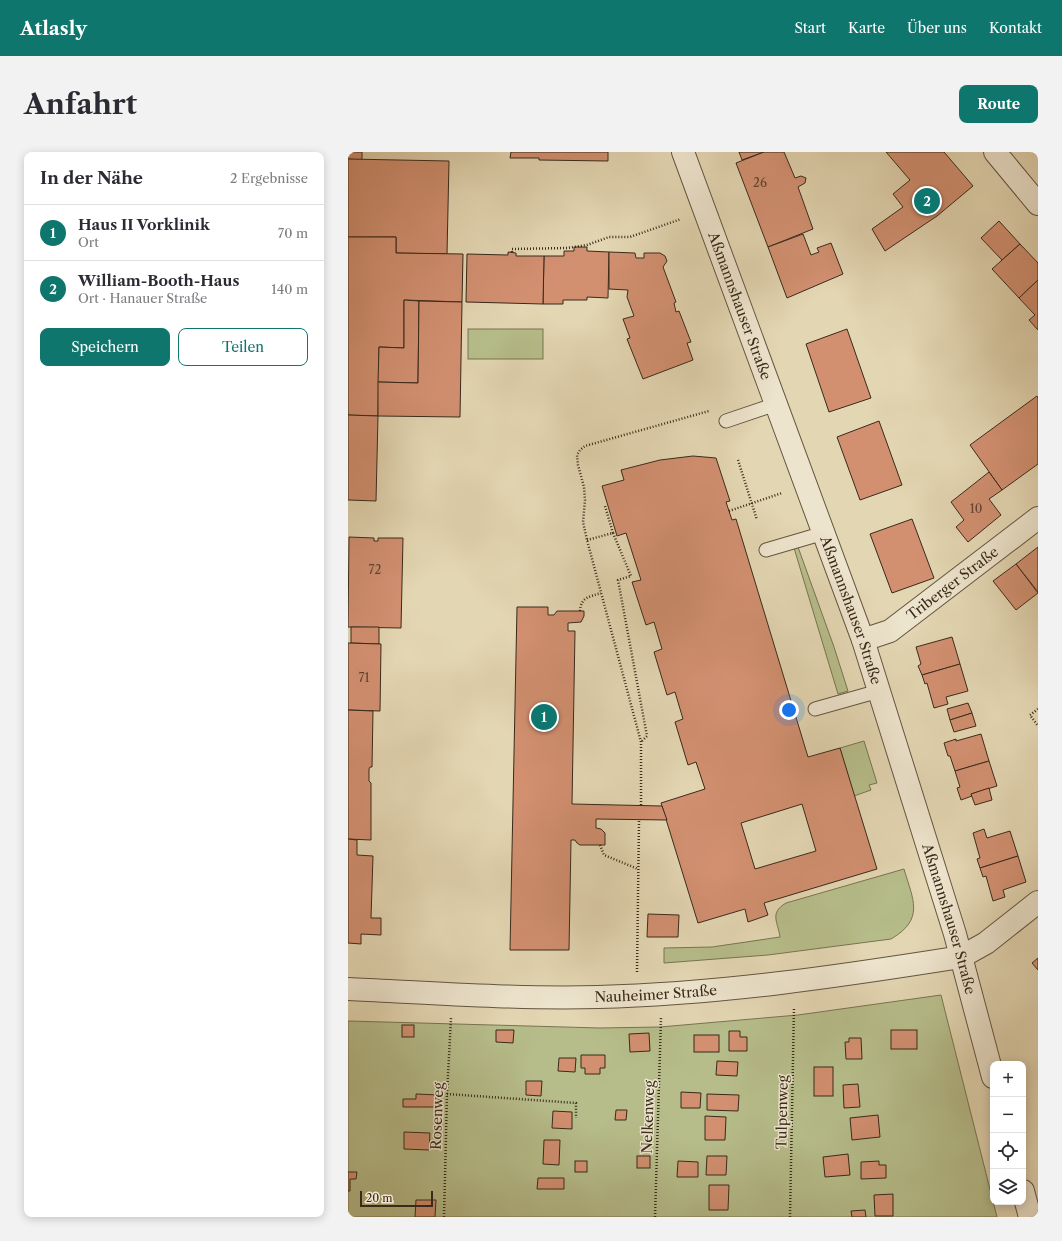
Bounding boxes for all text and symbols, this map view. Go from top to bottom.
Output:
text: Atlasly [20,17,87,40]
text: Start [794,19,826,37]
text: Karte [848,19,885,37]
text: Über uns [907,19,967,37]
text: Kontakt [989,19,1042,37]
button: Route [959,85,1038,123]
text: Anfahrt [24,87,137,121]
text: In der Nähe [40,168,143,188]
text: 2 Ergebnisse [230,170,308,186]
house number: 26 [753,175,767,190]
pin: 2 [914,186,940,216]
text: Haus II Vorklinik [78,215,210,234]
text: 1 [50,225,56,241]
text: 70 m [278,225,308,241]
street label: Aßmannshauser Straße [704,228,775,383]
text: Ort [78,234,99,250]
text: William-Booth-Haus [78,271,239,290]
text: 2 [49,281,57,297]
text: 140 m [271,281,308,297]
text: Ort · Hanauer Straße [78,290,207,306]
button: Speichern [40,328,170,366]
button: Teilen [178,328,308,366]
house number: 10 [970,501,982,516]
street label: Aßmannshauser Straße [816,532,885,687]
street label: Triberger Straße [903,543,1002,624]
house number: 72 [369,562,382,577]
house number: 71 [359,670,369,685]
your location [779,700,799,720]
pin: 1 [531,702,557,732]
street label: Aßmannshauser Straße [918,840,980,996]
street label: Nauheimer Straße [594,981,718,1006]
map controls [990,1061,1026,1205]
button: + [990,1061,1026,1097]
street label: Tulpenweg [772,1074,792,1149]
street label: Nelkenweg [638,1079,658,1154]
street label: Rosenweg [427,1081,447,1150]
button: − [990,1097,1026,1133]
button: locate [990,1133,1026,1169]
button: layers [990,1169,1026,1205]
scale bar [360,1189,433,1208]
text: 20 m [366,1191,392,1205]

